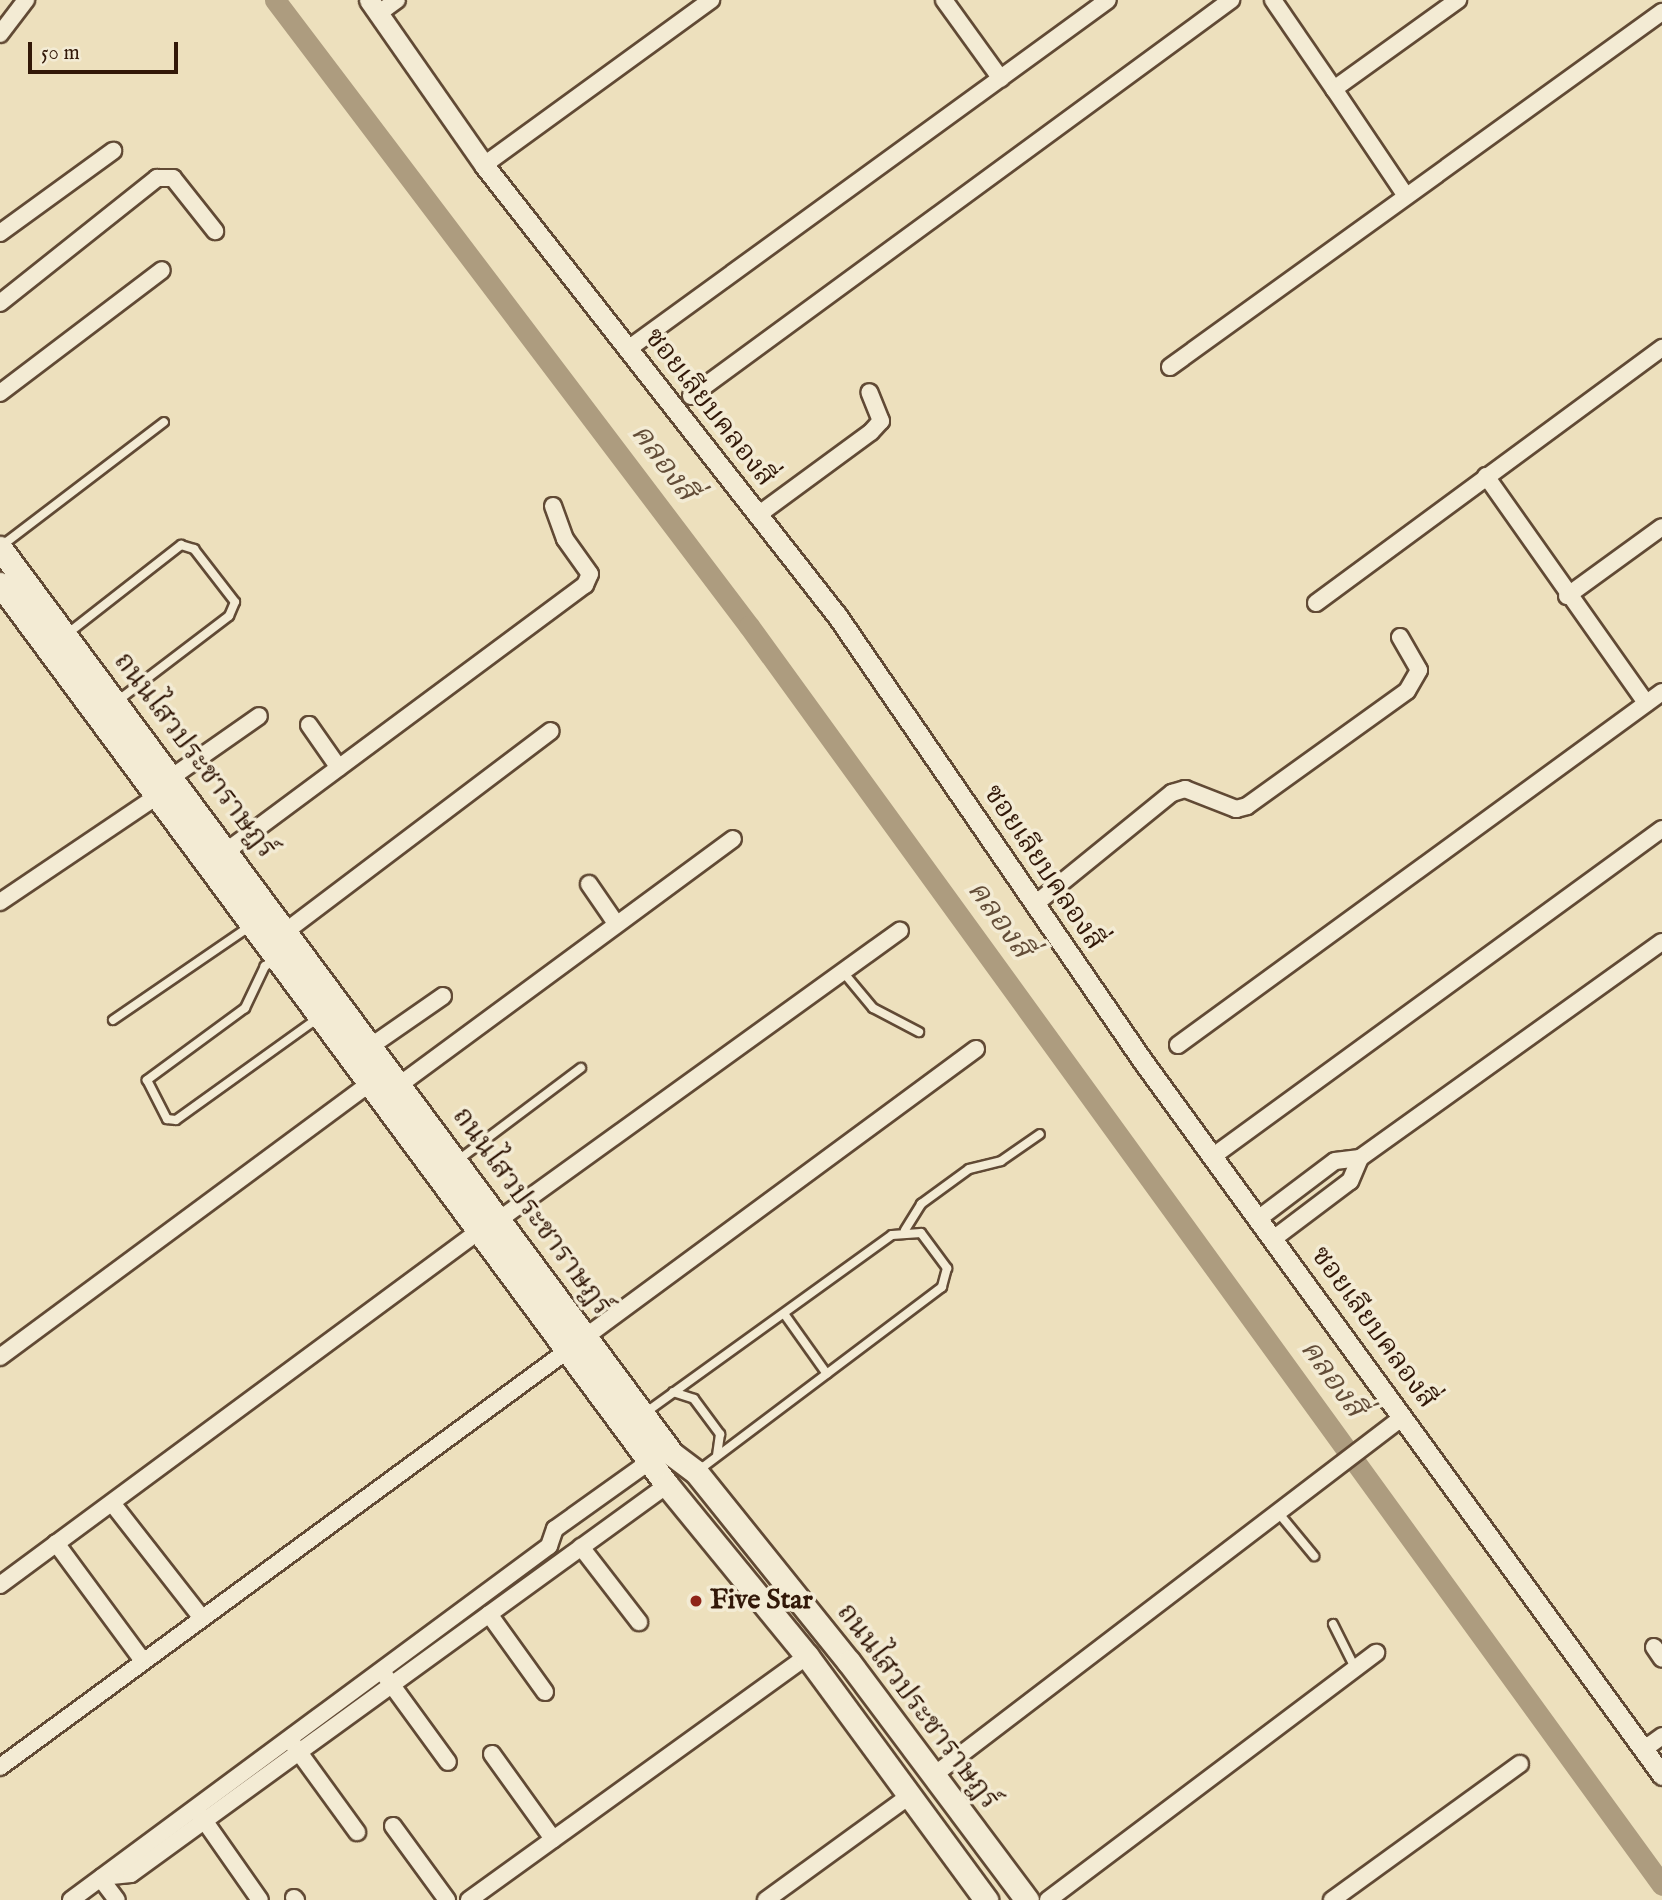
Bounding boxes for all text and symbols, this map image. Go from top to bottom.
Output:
scale bar [32,28,182,72]
text: 50 m [41,40,80,67]
street label: ซอยเลียบคลองสี่ [636,322,782,494]
water label: คลองสี่ [622,417,704,509]
street label: ถนนไสวประชาราษฎร์ [106,646,282,866]
street label: ซอยเลียบคลองสี่ [975,779,1111,957]
water label: คลองสี่ [959,874,1039,966]
street label: ถนนไสวประชาราษฎร์ [444,1101,618,1323]
street label: ซอยเลียบคลองสี่ [1303,1240,1443,1416]
water label: คลองสี่ [1292,1333,1372,1425]
place label: Five Star [710,1584,813,1618]
marker: Five Star [688,1593,704,1609]
street label: ถนนไสวประชาราษฎร์ [829,1597,1005,1817]

